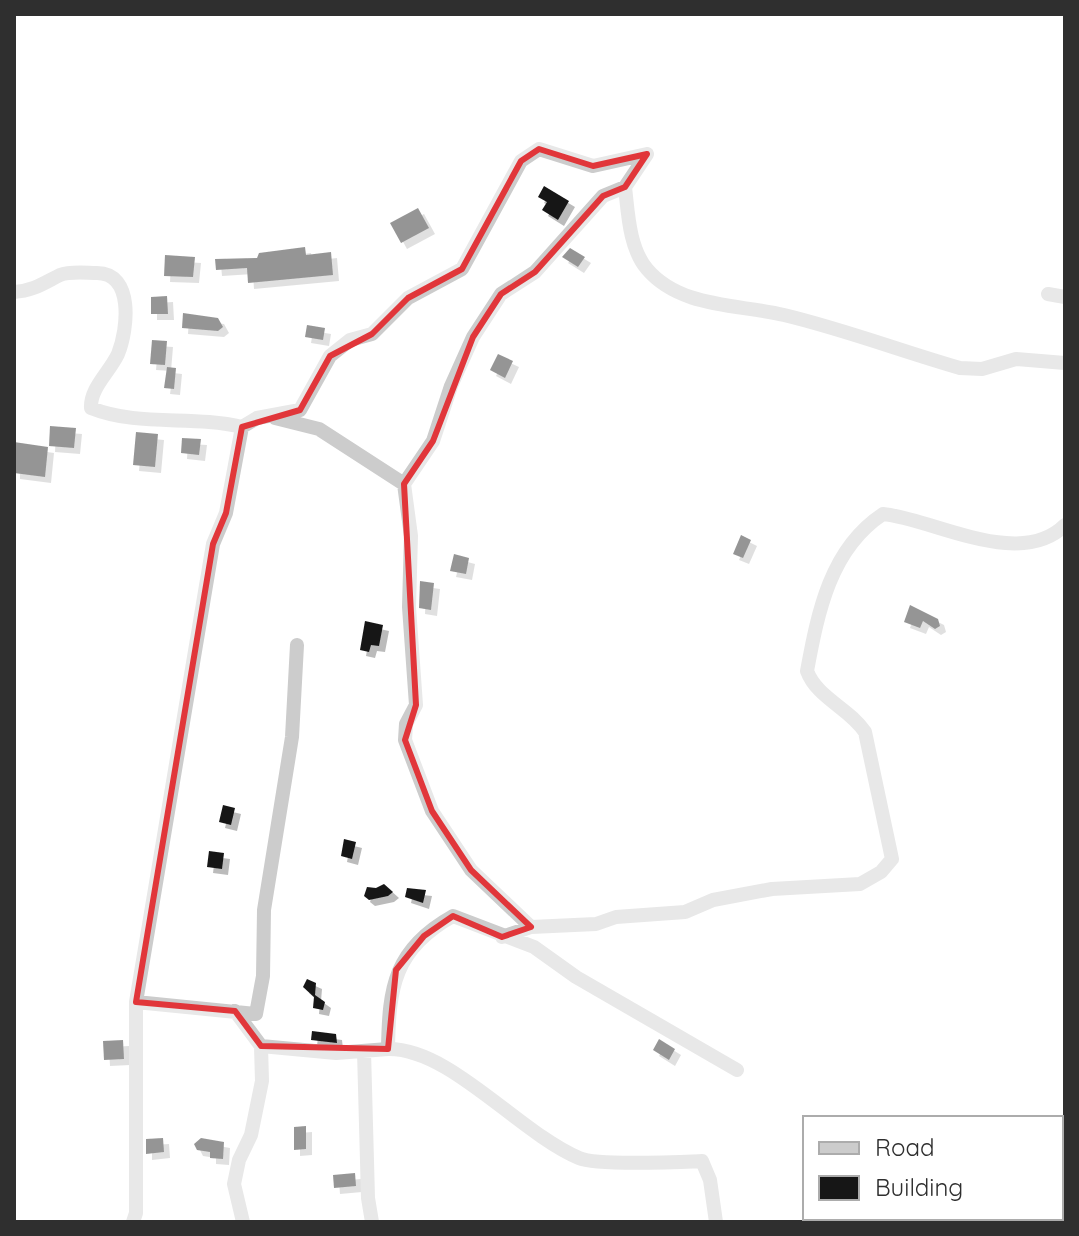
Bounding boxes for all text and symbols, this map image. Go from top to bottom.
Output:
legend [803,1116,1063,1220]
text: Road [875,1132,935,1162]
text: Building [875,1172,963,1202]

